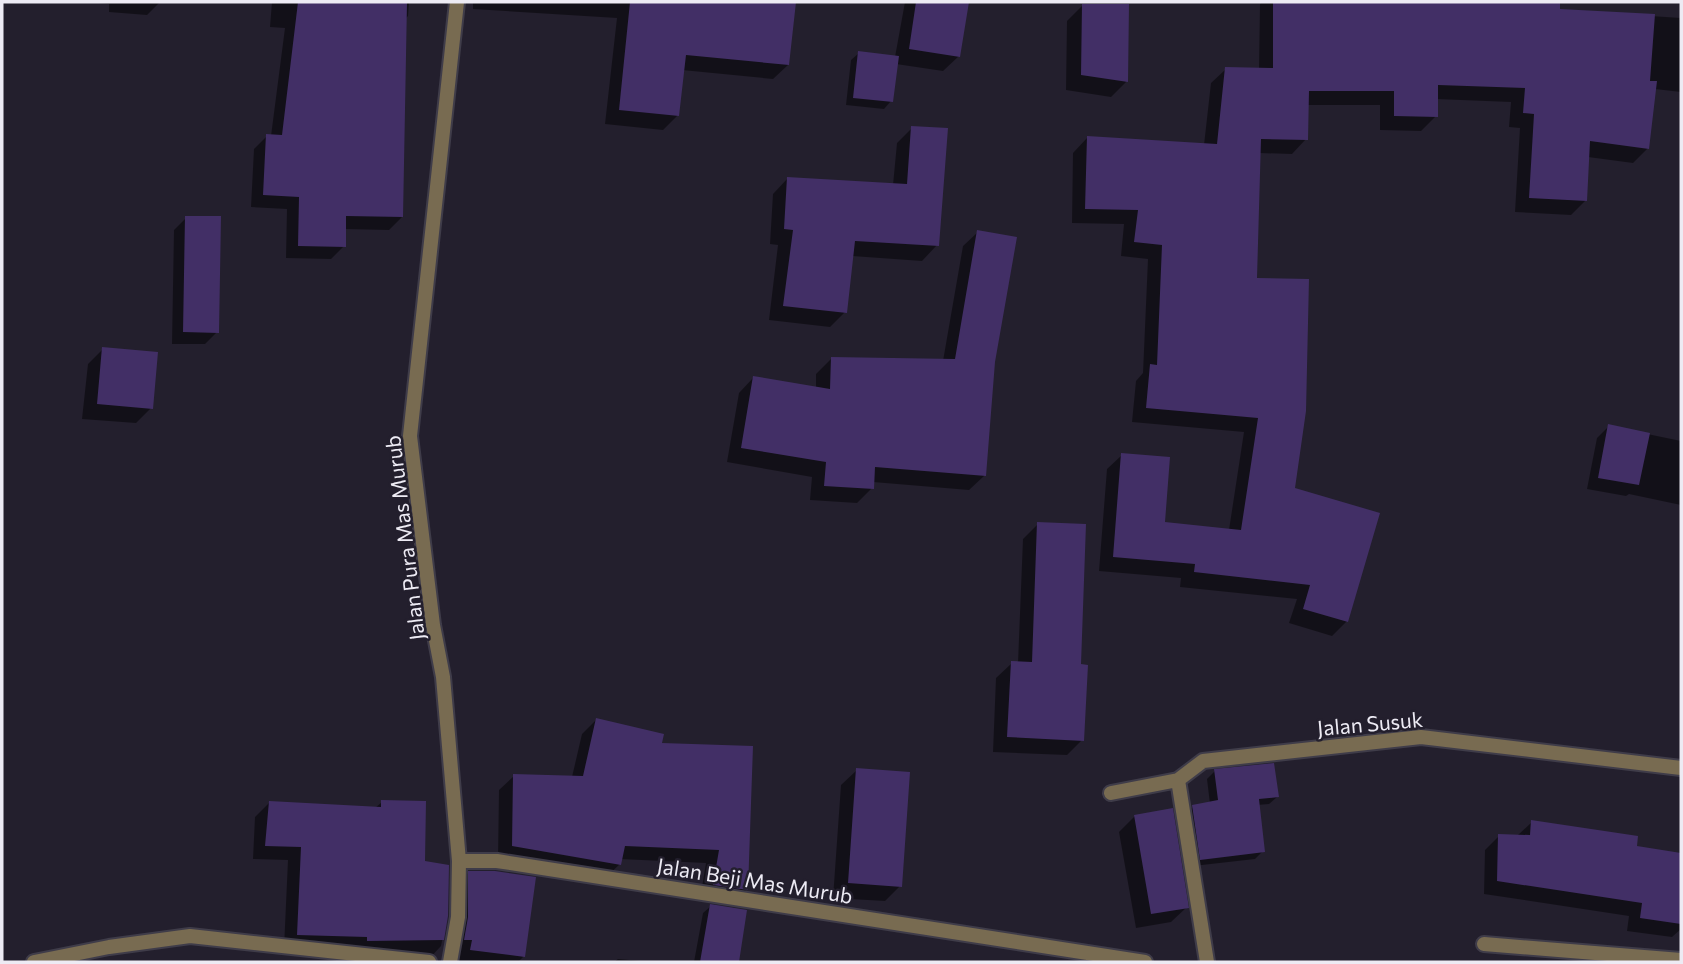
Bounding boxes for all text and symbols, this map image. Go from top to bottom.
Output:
street label: Jalan Pura Mas Murub [379,434,429,642]
street label: Jalan Susuk [1316,706,1424,740]
street label: Jalan Beji Mas Murub [655,852,855,908]

